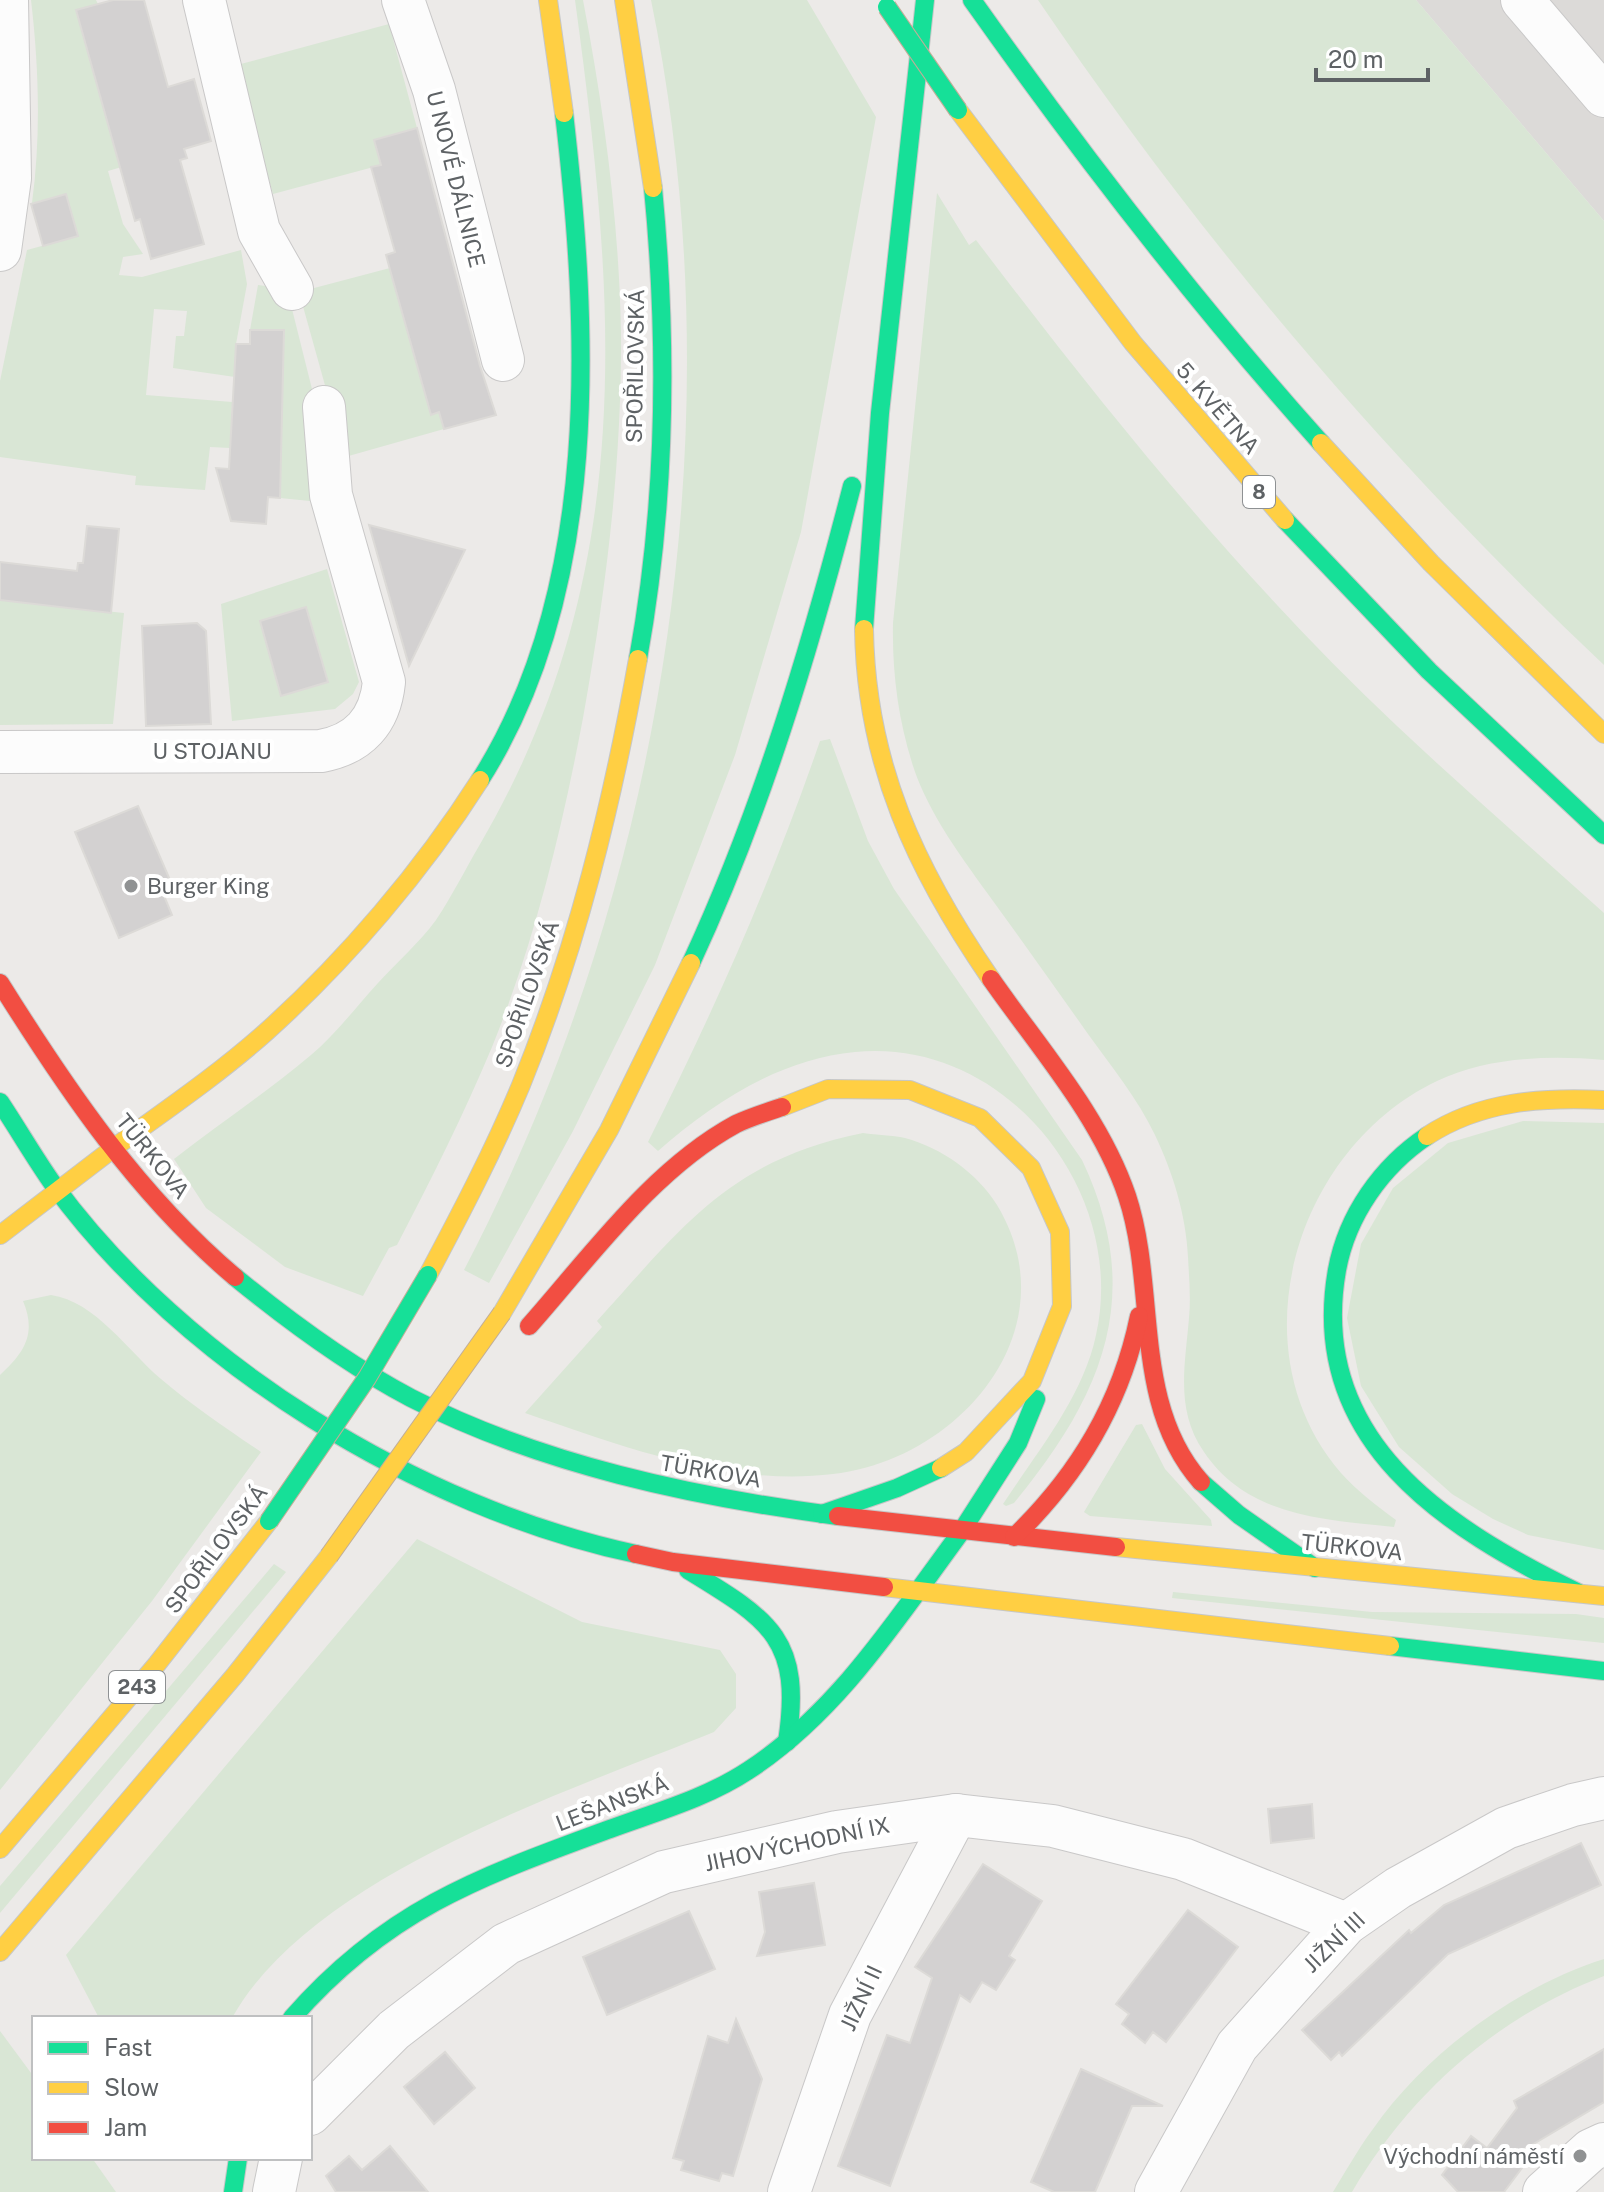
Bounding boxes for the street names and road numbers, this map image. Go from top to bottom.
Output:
street label: U NOVÉ DÁLNICE [421,88,491,270]
street label: SPOŘILOVSKÁ [621,289,649,443]
street label: 5. KVĚTNA [1171,357,1265,459]
road number: 8 [1243,476,1275,508]
street label: U STOJANU [152,738,272,764]
street label: SPOŘILOVSKÁ [490,917,564,1071]
street label: TÜRKOVA [111,1108,196,1204]
street label: TÜRKOVA [658,1448,764,1493]
street label: SPOŘILOVSKÁ [159,1480,273,1618]
street label: TÜRKOVA [1300,1528,1404,1565]
road number: 243 [109,1671,165,1703]
street label: LEŠANSKÁ [552,1770,672,1836]
street label: JIHOVÝCHODNÍ IX [702,1812,892,1876]
street label: JIŽNÍ III [1298,1906,1370,1978]
street label: JIŽNÍ II [835,1961,887,2035]

